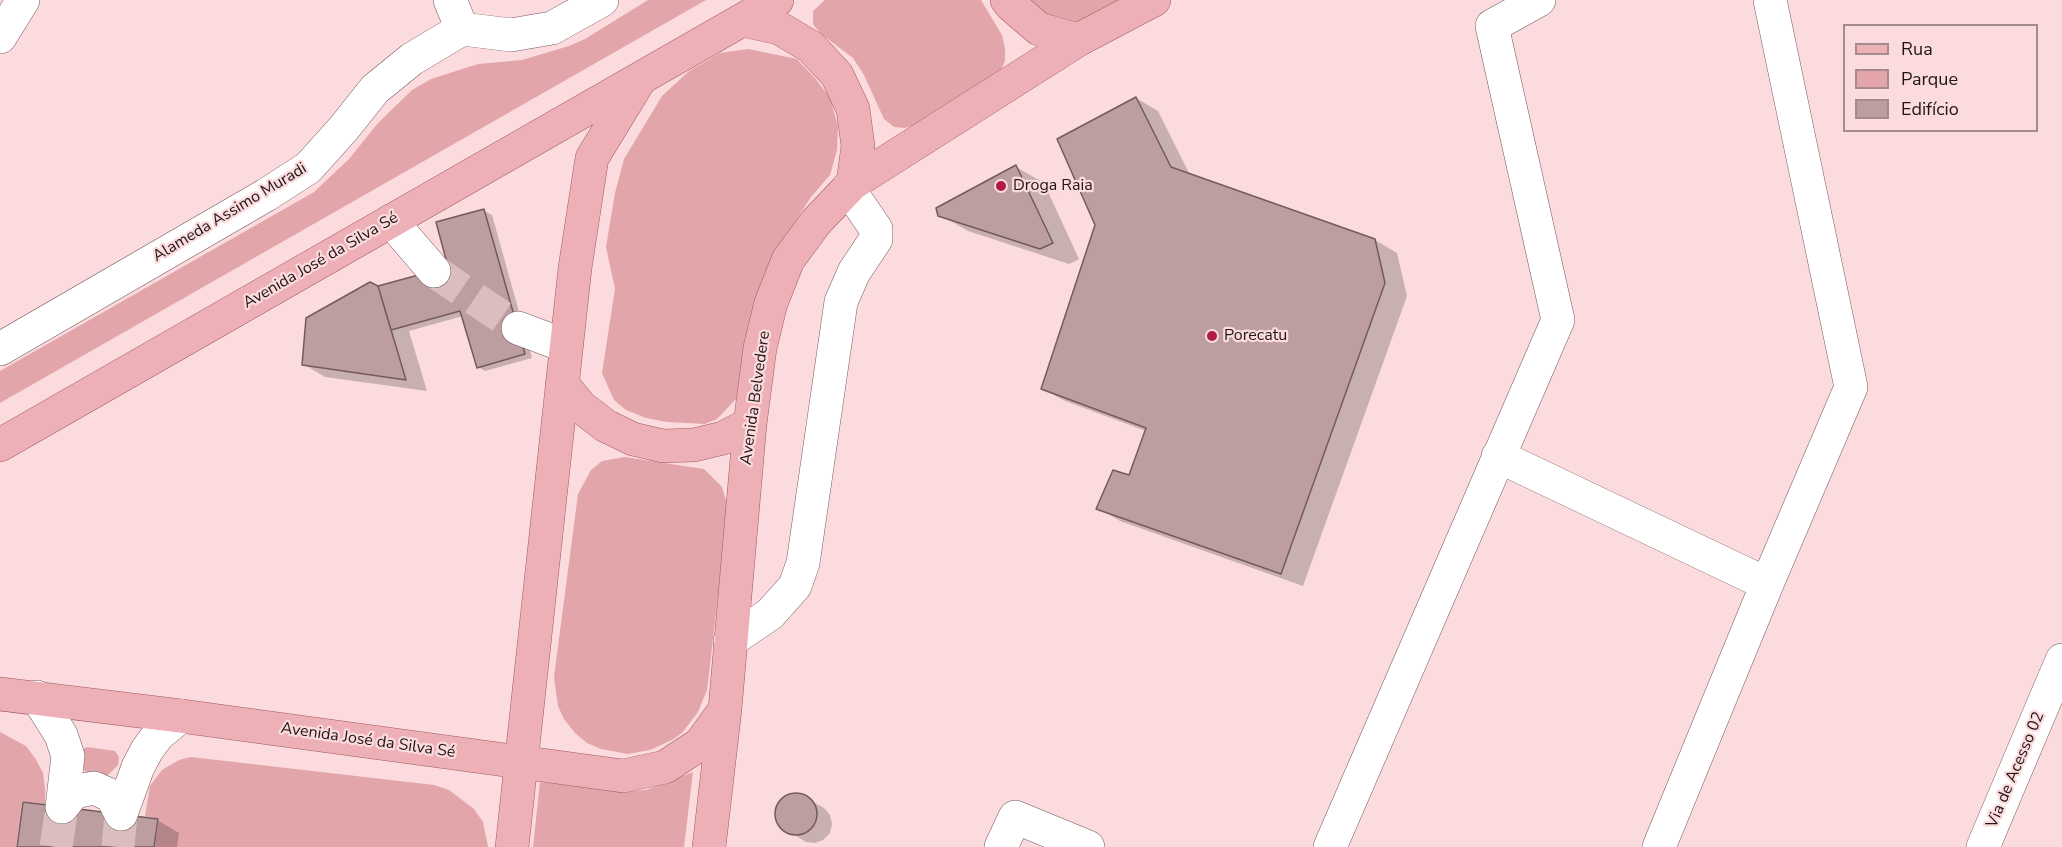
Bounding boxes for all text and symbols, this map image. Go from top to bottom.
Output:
legend [1843,24,2038,132]
text: Rua [1901,37,1933,61]
text: Parque [1901,67,1958,91]
text: Edifício [1901,97,1959,121]
street label: Alameda Assimo Muradi [150,159,310,267]
place label: Droga Raia [1013,176,1093,196]
marker: Droga Raia [994,179,1008,193]
street label: Avenida José da Silva Sé [240,209,402,313]
place label: Porecatu [1224,326,1287,346]
marker: Porecatu [1205,329,1219,343]
street label: Avenida Belvedere [737,330,775,466]
street label: Via de Acesso 02 [1983,709,2049,831]
street label: Avenida José da Silva Sé [279,719,457,763]

